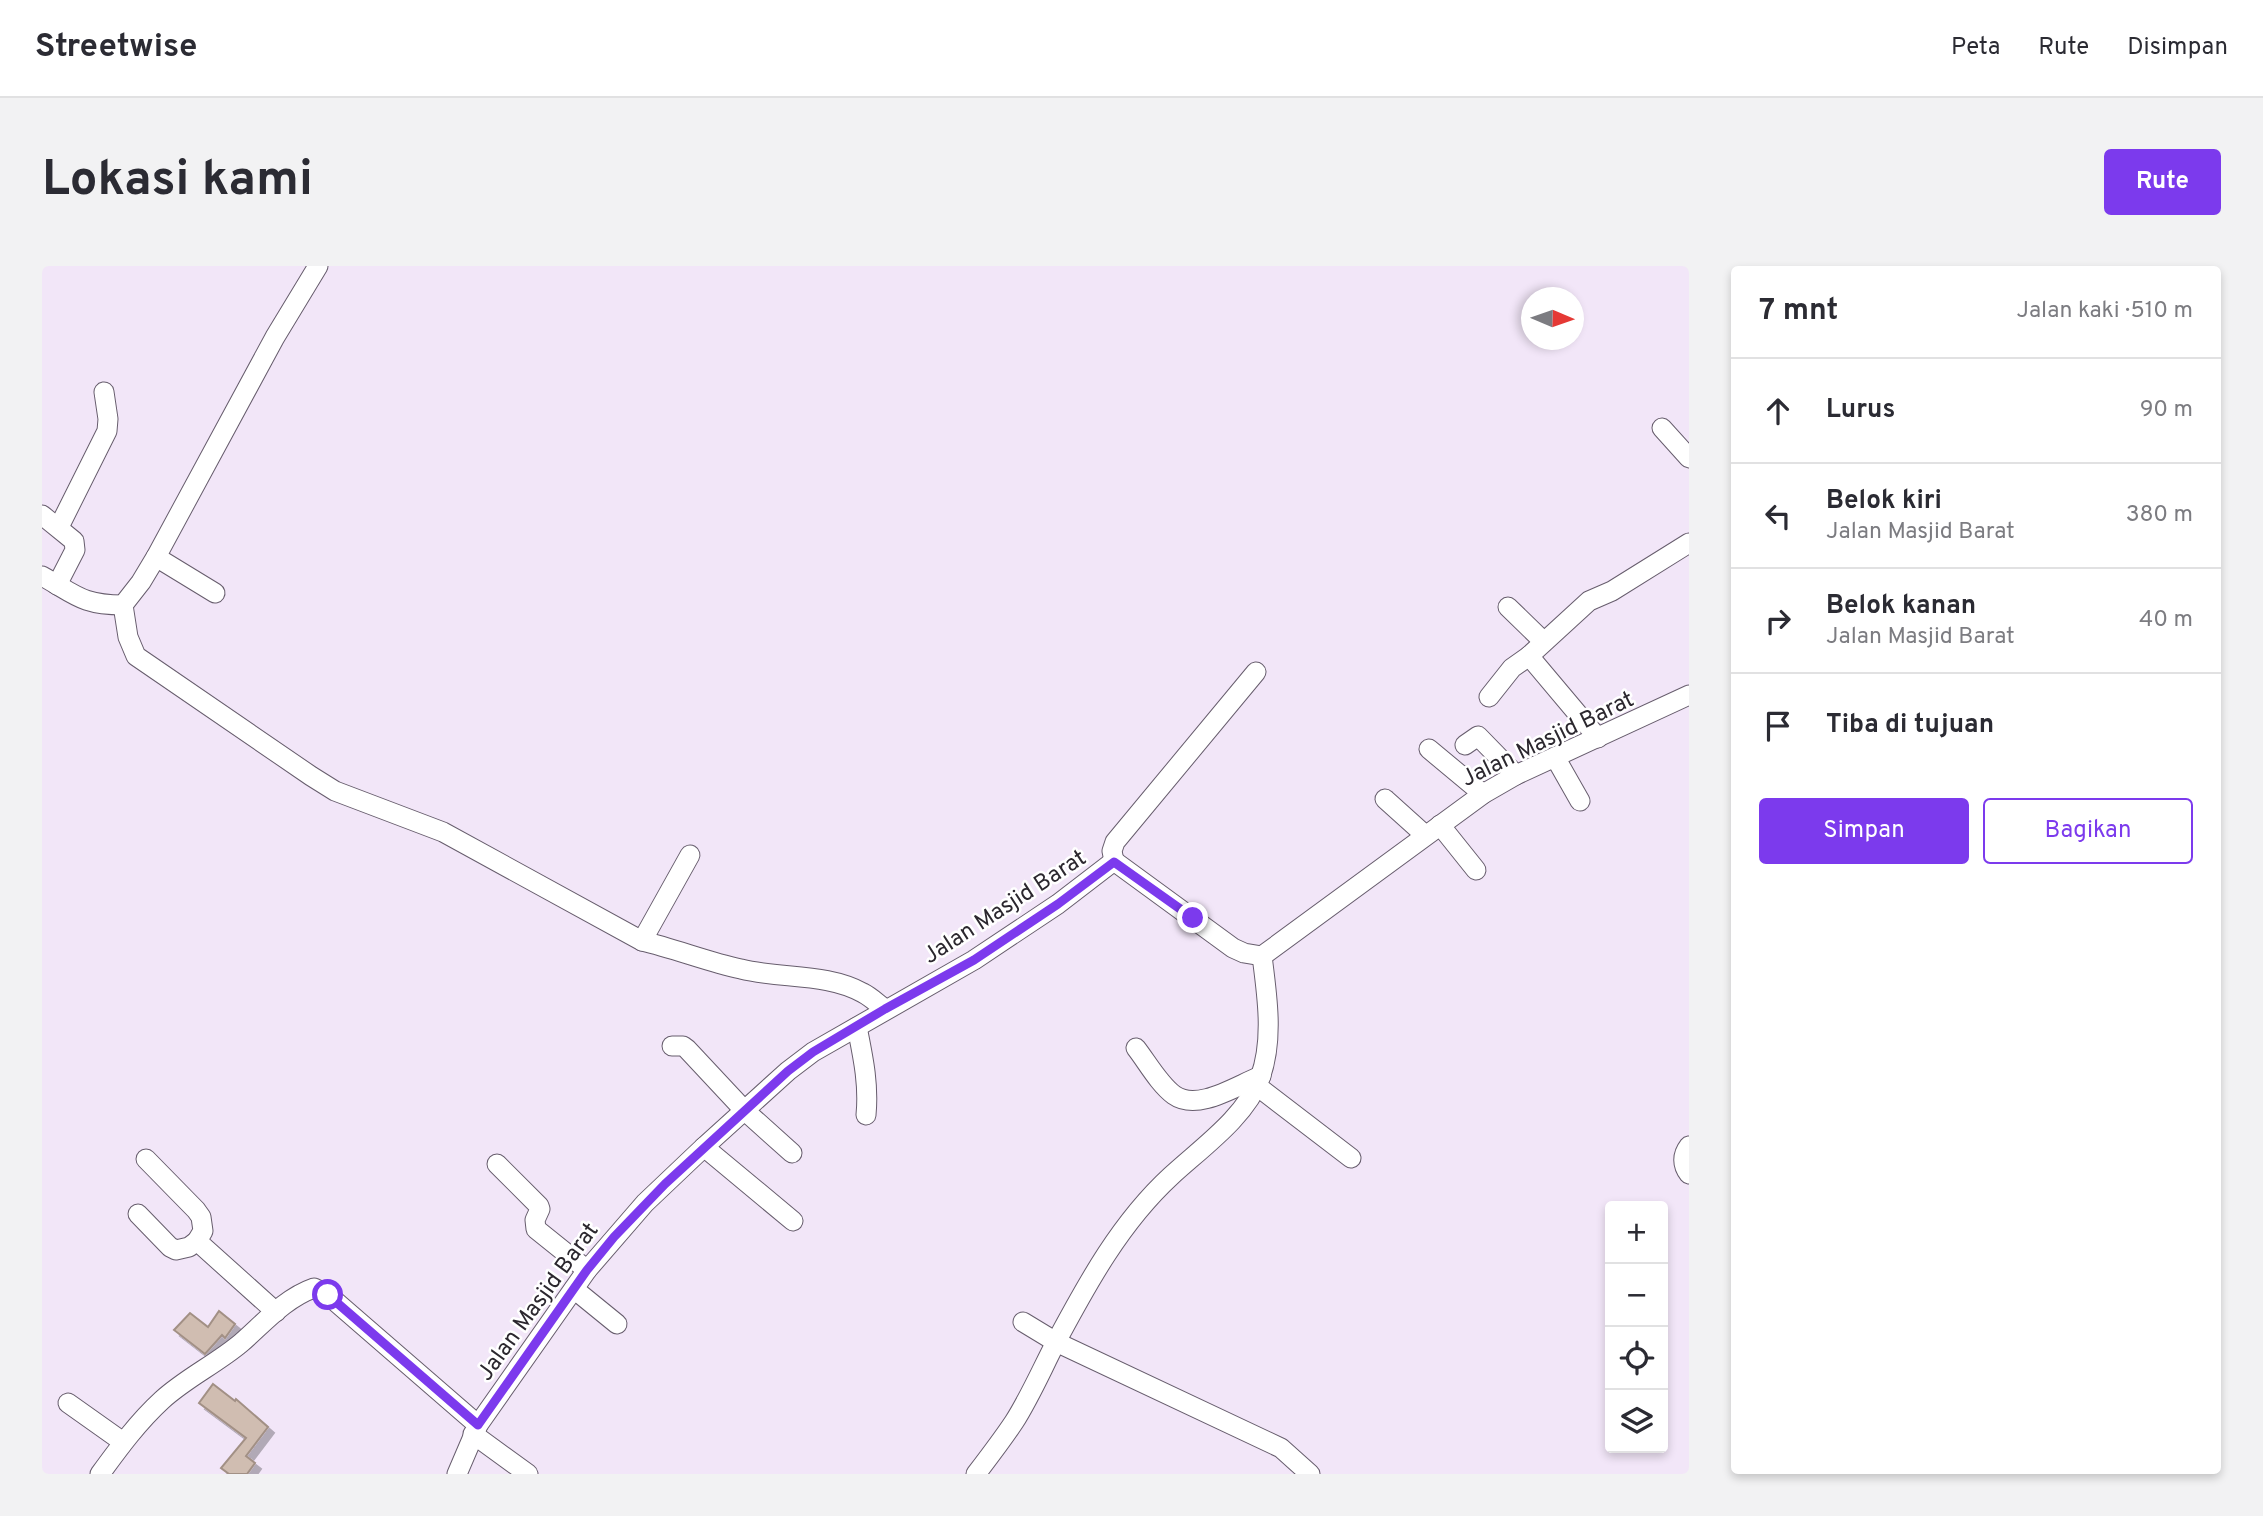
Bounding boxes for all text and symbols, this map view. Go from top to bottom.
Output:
text: Streetwise [35,27,197,69]
text: Peta [1951,33,2000,63]
text: Rute [2038,33,2089,63]
text: Disimpan [2127,33,2228,63]
button: Rute [2104,149,2221,215]
text: Lokasi kami [42,151,313,213]
north arrow [1521,287,1584,350]
text: 7 mnt [1759,293,1838,330]
text: Jalan kaki · 510 m [2016,297,2193,326]
icon: ahead [1759,392,1797,430]
text: Lurus [1826,394,1895,427]
text: 90 m [2140,396,2193,425]
text: Belok kiri [1826,485,1942,518]
icon: left [1759,497,1797,535]
text: 380 m [2126,501,2193,530]
text: Jalan Masjid Barat [1826,518,2015,547]
text: Belok kanan [1826,590,1976,623]
icon: right [1759,602,1797,640]
text: 40 m [2139,606,2193,635]
text: Jalan Masjid Barat [1826,623,2015,652]
street label: Jalan Masjid Barat [1457,686,1639,795]
icon: arrive [1759,707,1797,745]
text: Tiba di tujuan [1826,709,1994,742]
button: Simpan [1759,798,1969,864]
button: Bagikan [1983,798,2193,864]
street label: Jalan Masjid Barat [918,845,1092,972]
route end [1177,902,1208,933]
map controls [1605,1201,1668,1453]
button: + [1605,1201,1668,1264]
street label: Jalan Masjid Barat [472,1218,606,1387]
button: − [1605,1264,1668,1327]
route start [312,1279,343,1310]
button: locate [1605,1327,1668,1390]
button: layers [1605,1390,1668,1453]

